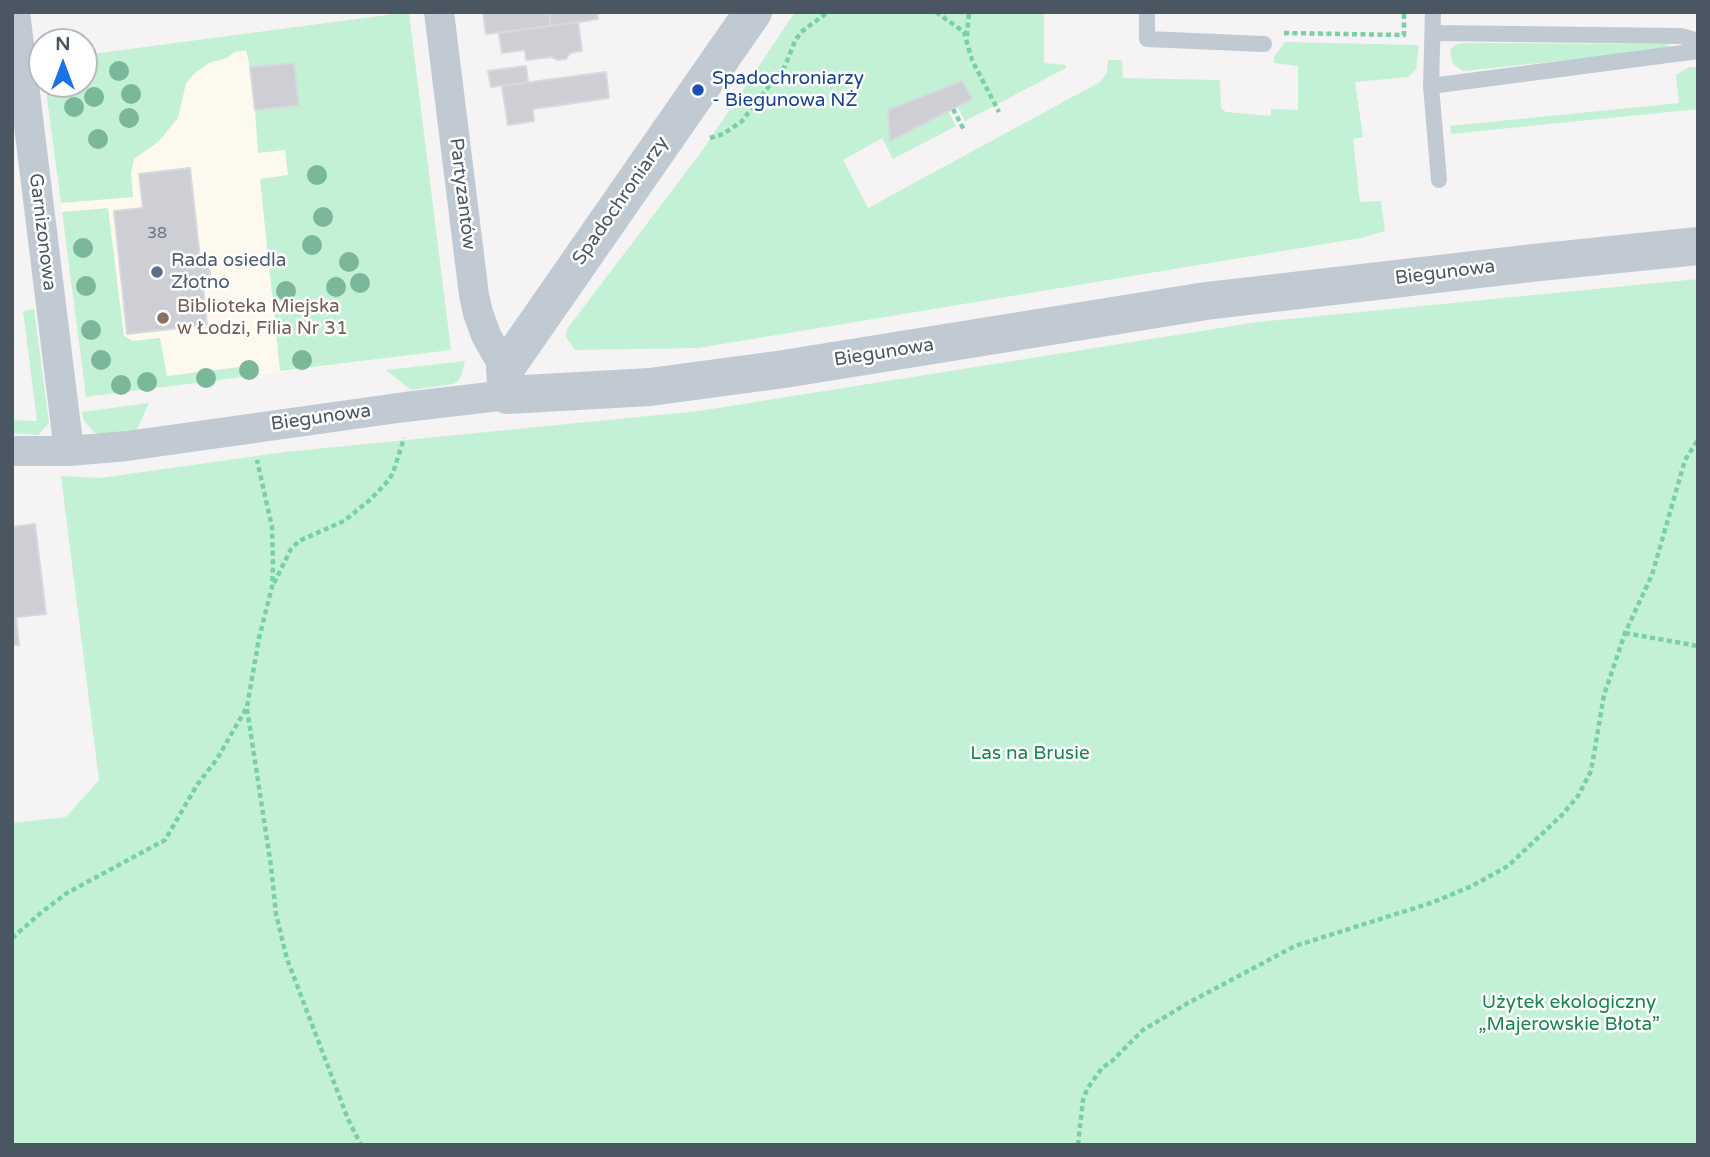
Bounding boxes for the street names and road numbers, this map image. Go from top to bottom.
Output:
street label: Spadochroniarzy [568,132,674,270]
street label: Partyzantów [444,137,480,251]
street label: Garnizonowa [23,172,61,292]
street label: Biegunowa [1394,256,1496,290]
street label: Biegunowa [833,334,935,372]
street label: Biegunowa [270,400,372,436]

